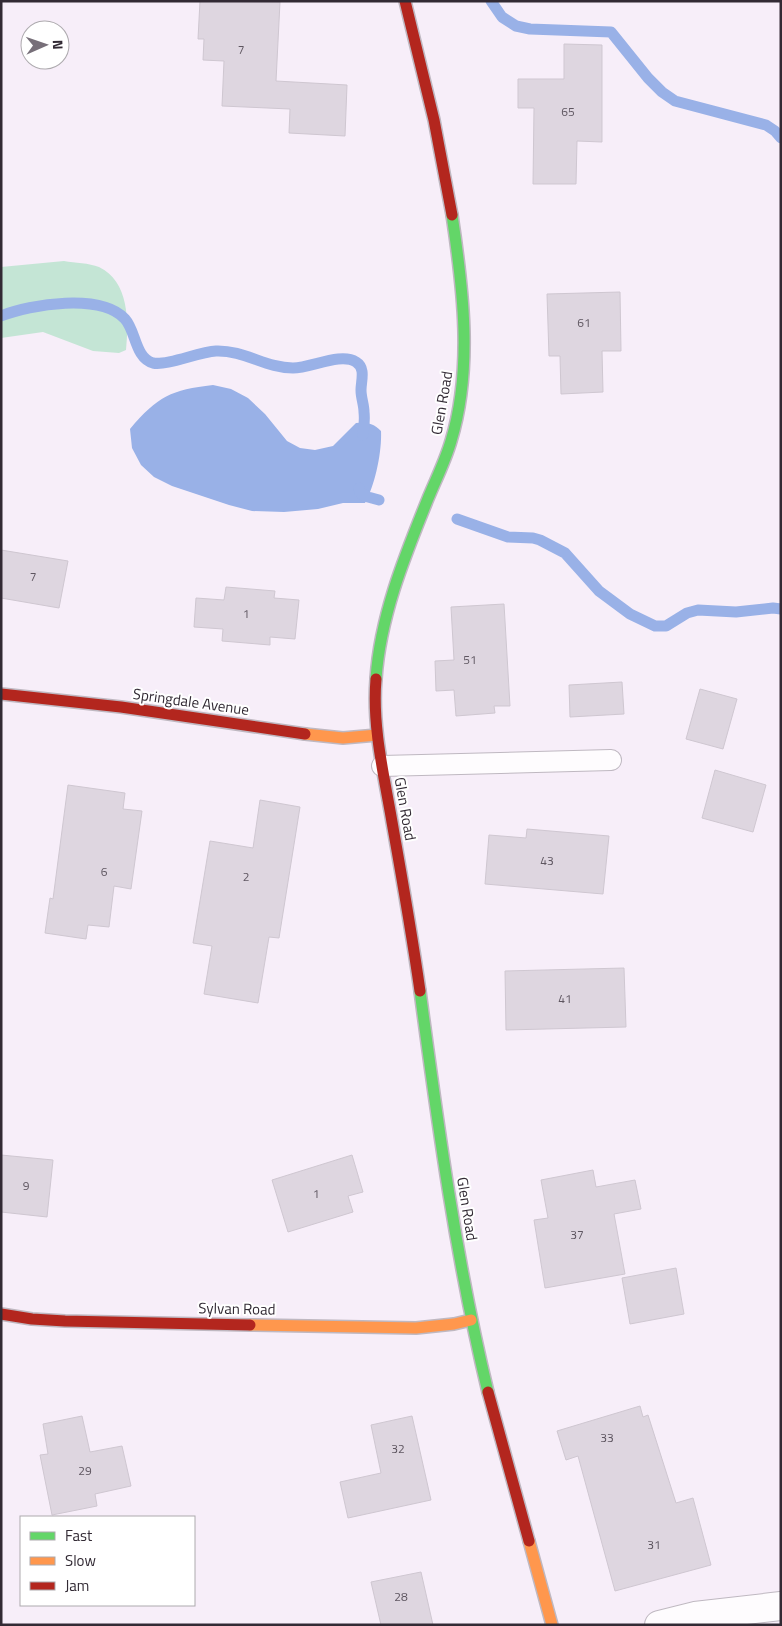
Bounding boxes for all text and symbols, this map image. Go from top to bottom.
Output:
north arrow [20,20,70,70]
text: N [48,39,69,50]
house number: 7 [238,40,244,59]
house number: 65 [561,102,575,121]
house number: 61 [577,313,591,332]
street label: Glen Road [425,369,458,436]
house number: 7 [30,567,36,586]
house number: 1 [243,604,249,623]
house number: 51 [463,650,477,669]
street label: Springdale Avenue [132,682,251,721]
street label: Glen Road [389,775,422,842]
house number: 43 [540,851,554,870]
house number: 6 [101,862,108,881]
house number: 2 [243,867,249,886]
house number: 41 [558,989,572,1008]
street label: Glen Road [451,1175,484,1242]
house number: 9 [23,1176,30,1195]
house number: 1 [313,1184,319,1203]
house number: 37 [570,1225,584,1244]
street label: Sylvan Road [198,1296,276,1321]
house number: 33 [600,1428,614,1447]
house number: 32 [391,1439,405,1458]
house number: 29 [78,1461,92,1480]
legend [20,1516,195,1606]
text: Fast [65,1524,93,1547]
house number: 31 [647,1535,661,1554]
text: Slow [65,1549,96,1572]
text: Jam [65,1574,89,1597]
house number: 28 [394,1587,408,1606]

